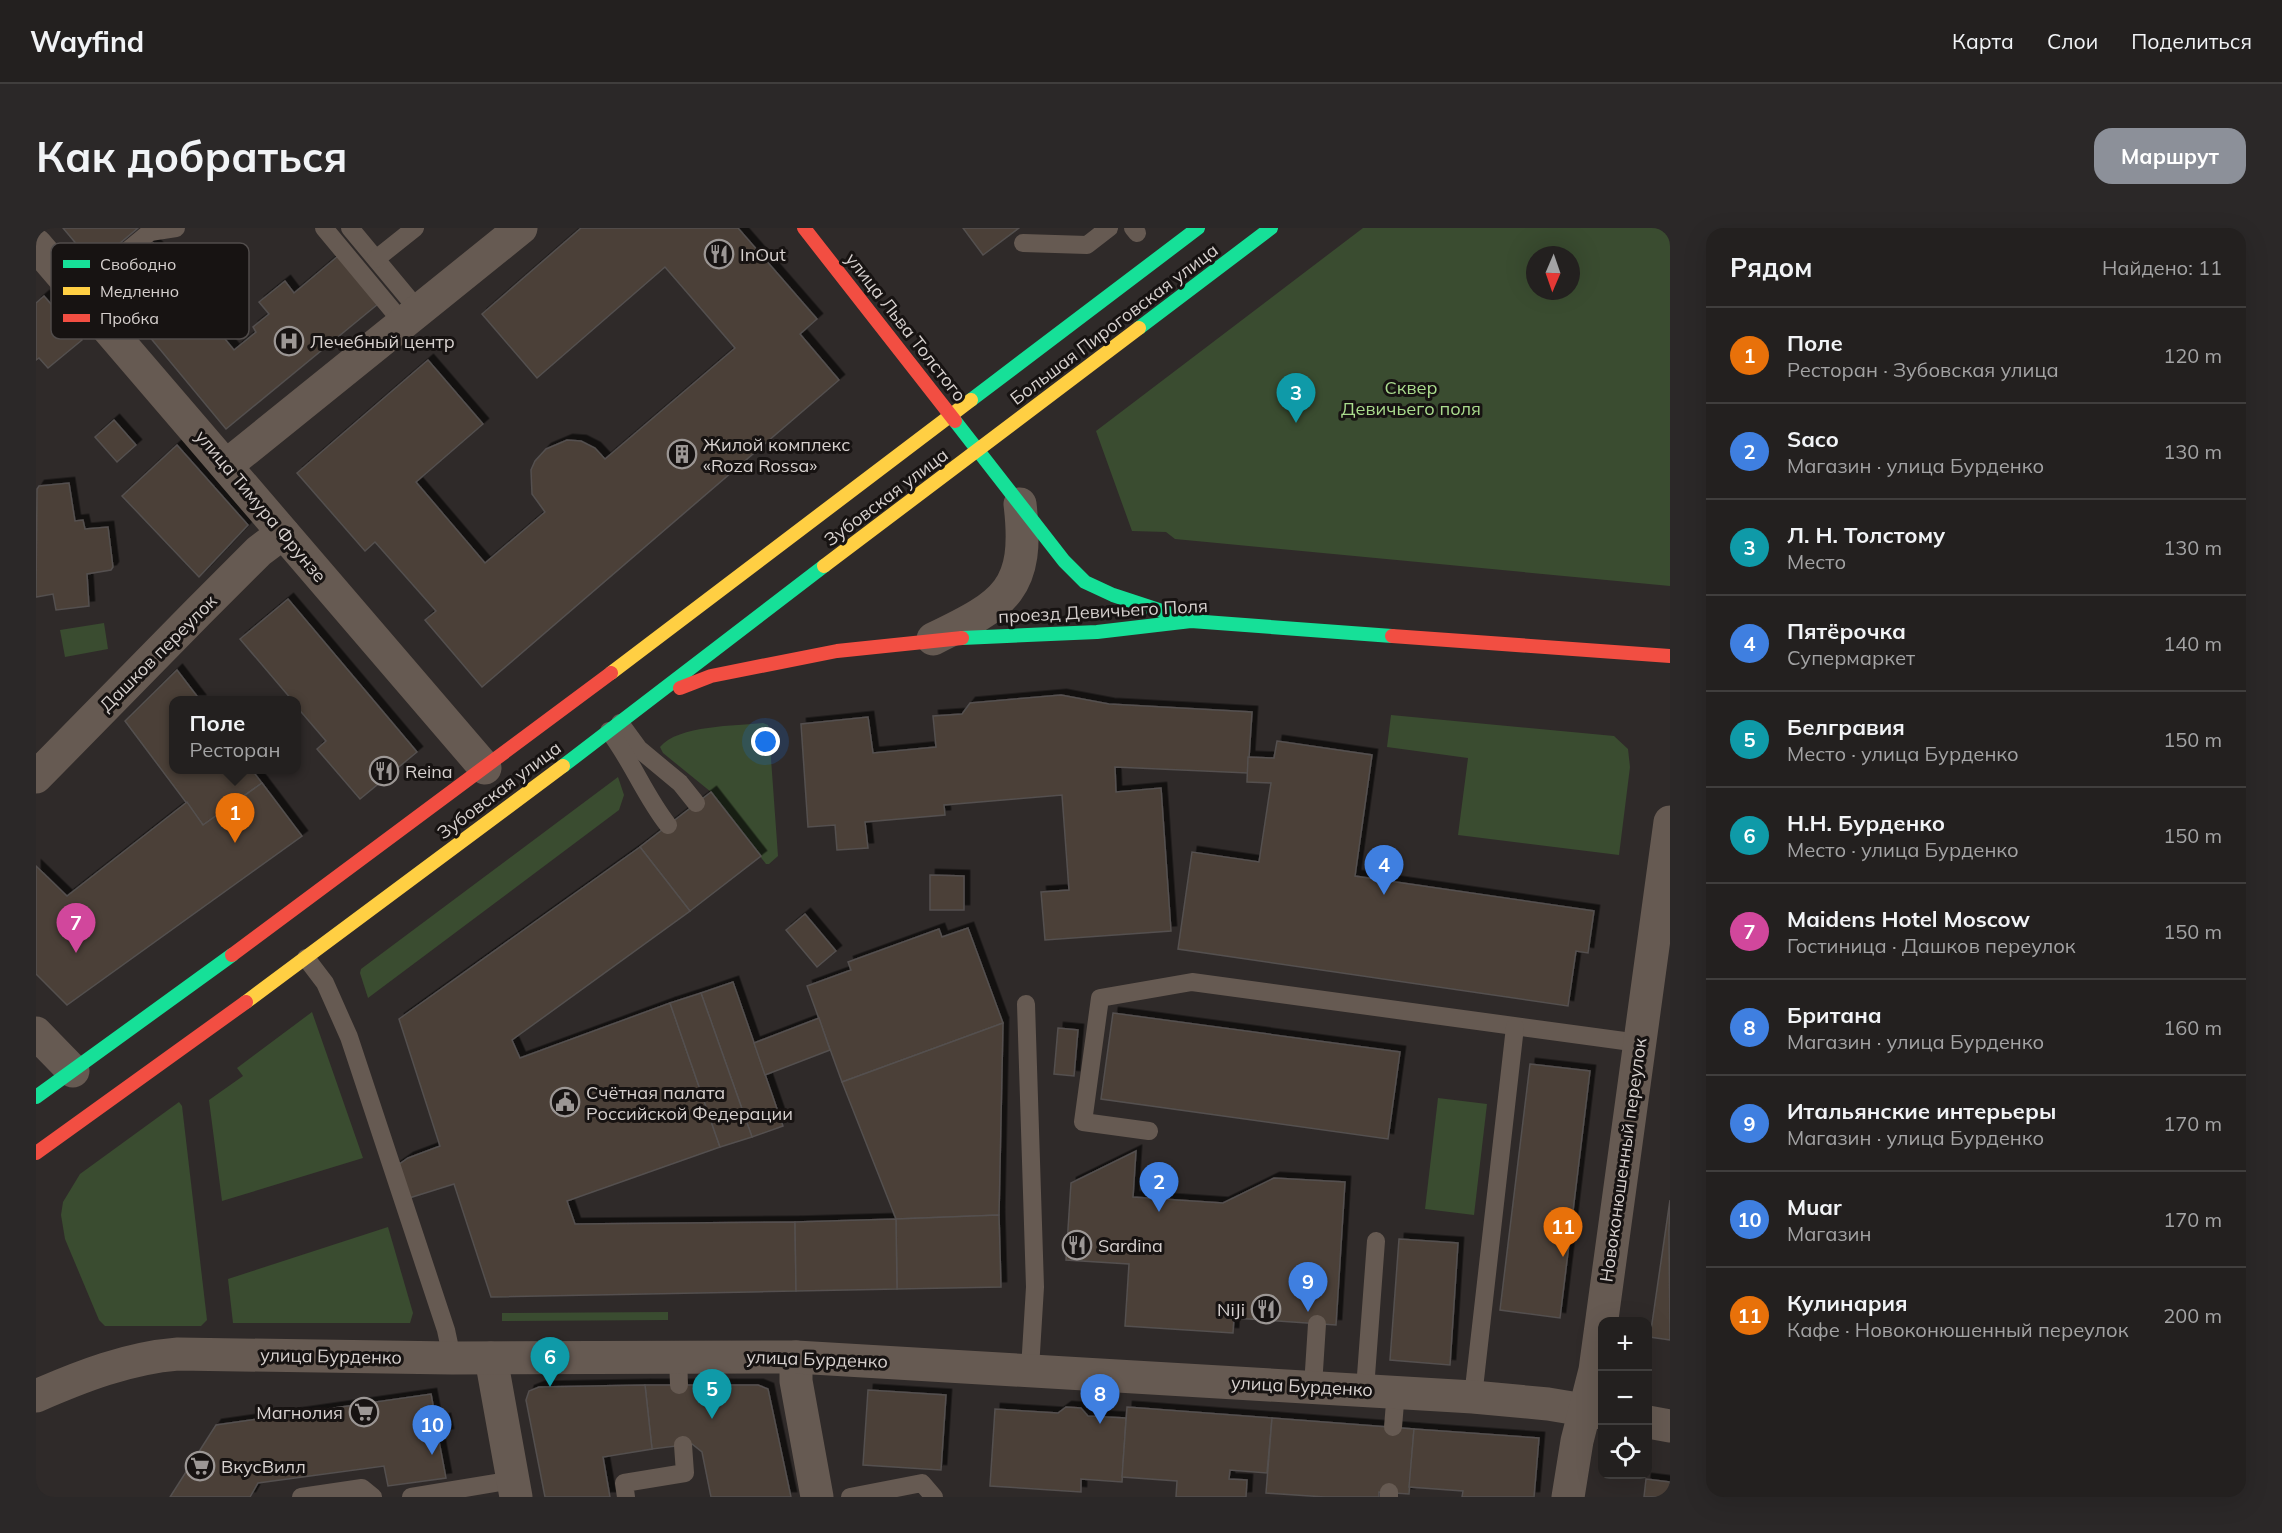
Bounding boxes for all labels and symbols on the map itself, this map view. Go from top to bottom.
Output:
restaurant icon: InOut [703,238,735,270]
street label: Большая Пироговская улица [1005,238,1223,410]
legend [51,243,249,339]
place label: InOut [740,243,786,266]
north arrow [1526,246,1580,300]
street label: улица Льва Толстого [841,248,971,406]
text: Свободно [100,254,176,274]
text: Медленно [100,281,179,301]
text: Пробка [100,308,159,328]
hospital icon: Лечебный центр [273,325,305,357]
place label: Лечебный центр [310,330,455,353]
pin: 3 [1276,374,1316,423]
park label: Сквер Девичьего поля [1341,376,1481,420]
street label: улица Тимура Фрунзе [190,425,332,587]
place label: Жилой комплекс «Roza Rossa» [703,433,850,477]
building icon: Жилой комплекс «Roza Rossa» [666,438,698,470]
street label: Зубовская улица [819,443,953,551]
street label: Дашков переулок [95,589,222,716]
street label: проезд Девичьего Поля [998,594,1208,628]
your location [751,727,780,756]
street label: Зубовская улица [432,736,566,844]
restaurant icon: Reina [368,755,400,787]
place label: Reina [405,760,453,783]
pin: 1 [216,794,254,843]
pin: 4 [1364,846,1404,895]
pin: 7 [56,904,96,953]
street label: Новоконюшенный переулок [1594,1036,1652,1284]
place label: Счётная палата Российской Федерации [586,1081,793,1125]
public building icon: Счётная палата Российской Федерации [549,1086,581,1118]
pin: 2 [1140,1162,1178,1212]
pin: 11 [1544,1208,1582,1257]
restaurant icon: Sardina [1061,1229,1093,1261]
place label: Sardina [1098,1234,1163,1257]
pin: 9 [1288,1262,1328,1312]
restaurant icon: NiJi [1250,1293,1282,1325]
place label: NiJi [1217,1298,1245,1321]
pin: 6 [530,1338,570,1387]
street label: улица Бурденко [260,1343,402,1369]
street label: улица Бурденко [746,1345,888,1373]
pin: 5 [692,1370,732,1419]
street label: улица Бурденко [1231,1371,1373,1401]
pin: 8 [1080,1374,1120,1424]
supermarket icon: Магнолия [348,1396,380,1428]
place label: Магнолия [256,1401,343,1424]
pin: 10 [412,1406,452,1455]
supermarket icon: ВкусВилл [184,1450,216,1482]
place label: ВкусВилл [221,1455,306,1478]

